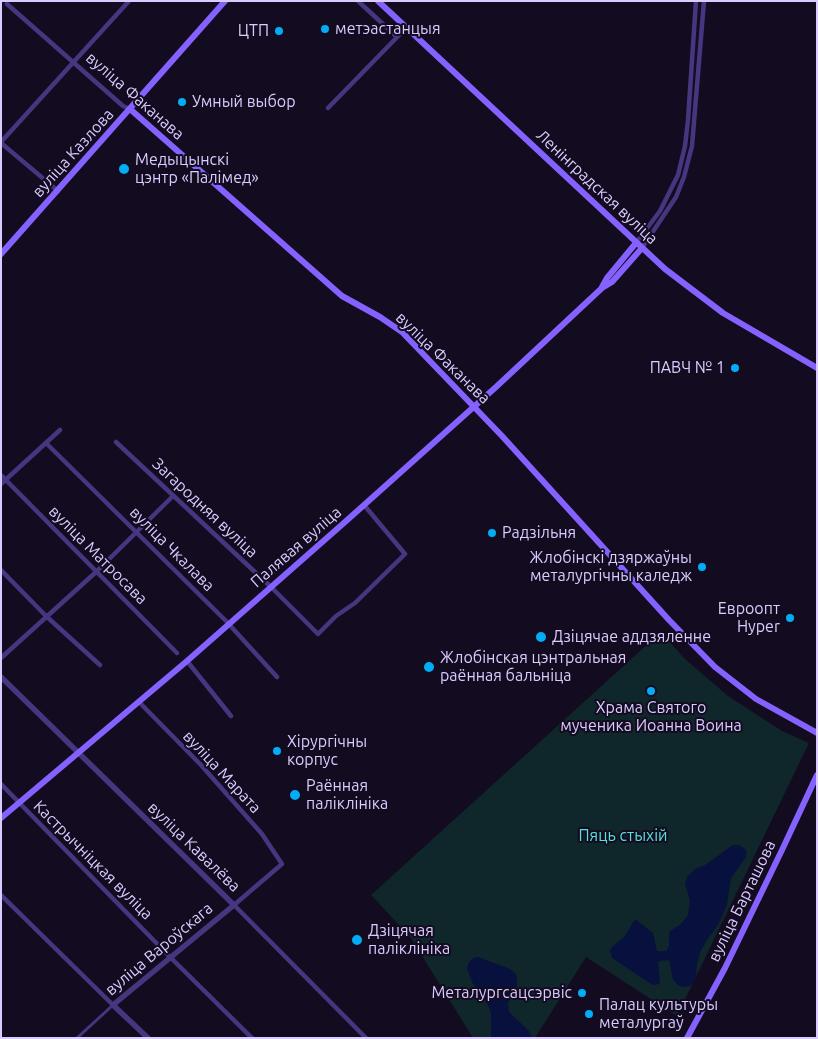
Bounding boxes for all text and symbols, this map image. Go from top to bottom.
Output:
place label: метэастанцыя [335,19,441,39]
place label: ЦТП [238,21,269,41]
marker: метэастанцыя [319,23,331,35]
marker: ЦТП [273,25,285,37]
street label: вуліца Факанава [82,48,188,144]
place label: Умный выбор [192,92,296,112]
marker: Умный выбор [176,96,188,108]
street label: вуліца Казлова [28,105,118,201]
street label: Ленінградская вуліца [532,126,662,248]
place label: Медыцынскі цэнтр «Палімед» [135,150,259,188]
marker: Медыцынскі цэнтр «Палімед» [117,162,131,176]
street label: вуліца Факанава [392,308,494,408]
place label: ПАВЧ № 1 [650,358,725,378]
marker: ПАВЧ № 1 [729,362,741,374]
street label: Загародняя вуліца [148,454,262,562]
street label: вуліца Матросава [45,502,151,608]
street label: Палявая вуліца [247,502,345,592]
street label: вуліца Чкалава [126,503,218,595]
place label: Радзільня [502,523,576,543]
marker: Радзільня [486,527,498,539]
place label: Жлобінскі дзяржаўны металургічны каледж [530,548,692,586]
marker: Жлобінскі дзяржаўны металургічны каледж [696,561,708,573]
place label: Евроопт Hyper [718,599,780,637]
marker: Евроопт Hyper [784,612,796,624]
place label: Дзіцячае аддзяленне [552,627,711,647]
marker: Дзіцячае аддзяленне [534,630,548,644]
place label: Жлобінская цэнтральная раённая бальніца [440,648,626,686]
marker: Жлобінская цэнтральная раённая бальніца [422,660,436,674]
marker: Храма Святого мученика Иоанна Воина [645,685,657,697]
place label: Храма Святого мученика Иоанна Воина [560,698,742,736]
street label: вуліца Марата [179,727,265,817]
place label: Хірургічны корпус [287,732,367,770]
marker: Хірургічны корпус [271,745,283,757]
place label: Раённая паліклініка [306,776,388,814]
marker: Раённая паліклініка [288,788,302,802]
street label: Кастрычніцкая вуліца [29,796,157,924]
street label: вуліца Кавалёва [144,798,244,896]
park label: Пяць стыхій [579,826,667,846]
street label: вуліца Барташова [704,837,780,965]
street label: вуліца Вароўскага [101,899,217,999]
place label: Дзіцячая паліклініка [368,921,450,959]
marker: Дзіцячая паліклініка [350,933,364,947]
place label: Металургсацсэрвіс [431,983,572,1003]
marker: Металургсацсэрвіс [576,987,588,999]
place label: Палац культуры металургаў [599,995,718,1033]
marker: Палац культуры металургаў [583,1008,595,1020]

